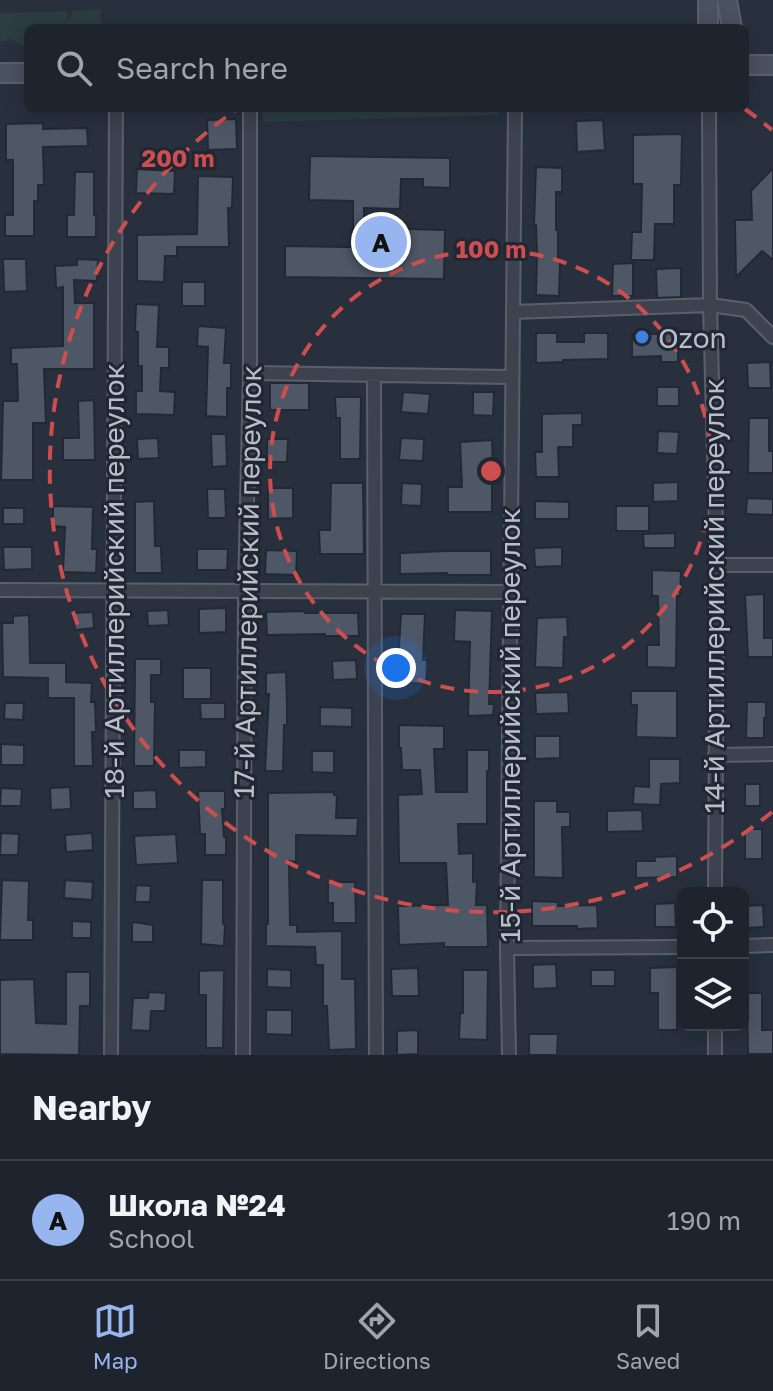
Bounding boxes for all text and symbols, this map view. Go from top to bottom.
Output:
search box [24,24,749,112]
icon: search [52,46,96,90]
text: Search here [116,50,288,86]
text: 200 m [142,143,214,172]
pin: A [355,212,407,272]
text: 100 m [456,234,526,263]
place label: Ozon [658,321,727,354]
marker: Ozon [633,328,651,346]
street label: 18-й Артиллерийский переулок [97,363,130,799]
street label: 17-й Артиллерийский переулок [227,365,267,799]
street label: 14-й Артиллерийский переулок [697,378,730,814]
centre of rings [477,457,505,485]
street label: 15-й Артиллерийский переулок [493,508,526,942]
your location [376,648,416,688]
map controls [677,887,749,1031]
button: locate [677,887,749,959]
button: layers [677,959,749,1031]
text: Nearby [32,1087,152,1127]
text: Школа №24 [108,1187,286,1223]
text: A [49,1205,67,1236]
text: 190 m [667,1205,741,1236]
text: School [108,1223,194,1254]
tab: Map [93,1299,138,1374]
tab: Directions [323,1299,431,1374]
tab: Saved [616,1299,680,1374]

